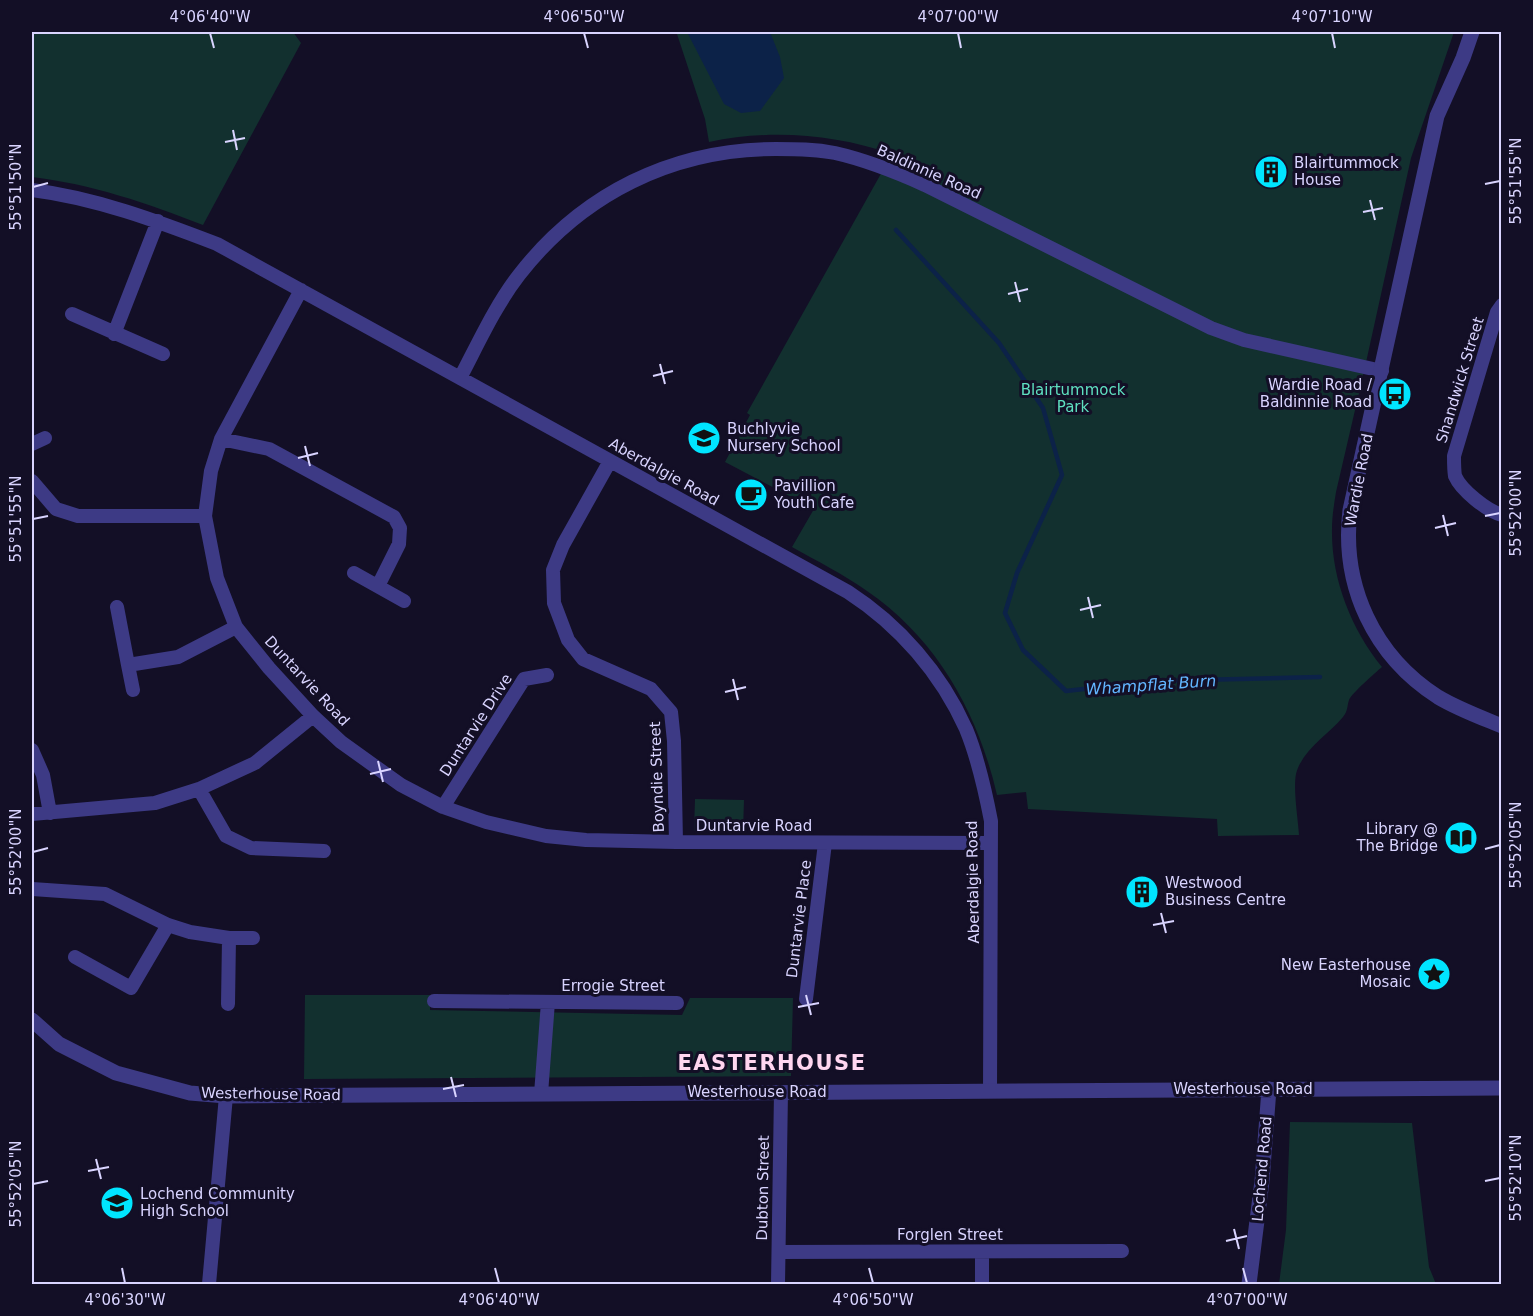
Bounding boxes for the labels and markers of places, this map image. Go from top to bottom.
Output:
building icon: Blairtummock House [1253,154,1289,190]
place label: Blairtummock House [1294,154,1399,189]
place label: Wardie Road / Baldinnie Road [1260,376,1373,411]
bus stop icon: Wardie Road / Baldinnie Road [1377,376,1413,412]
school or university icon: Buchlyvie Nursery School [686,420,722,456]
place label: Buchlyvie Nursery School [727,420,841,455]
cafe icon: Pavillion Youth Cafe [733,477,769,513]
place label: Pavillion Youth Cafe [773,477,854,512]
place label: Library @ The Bridge [1355,820,1438,855]
library icon: Library @ The Bridge [1443,820,1479,856]
building icon: Westwood Business Centre [1124,874,1160,910]
place label: Westwood Business Centre [1165,874,1286,909]
place label: New Easterhouse Mosaic [1281,956,1411,991]
place icon: New Easterhouse Mosaic [1416,956,1452,992]
school or university icon: Lochend Community High School [99,1185,135,1221]
place label: Lochend Community High School [140,1185,295,1220]

